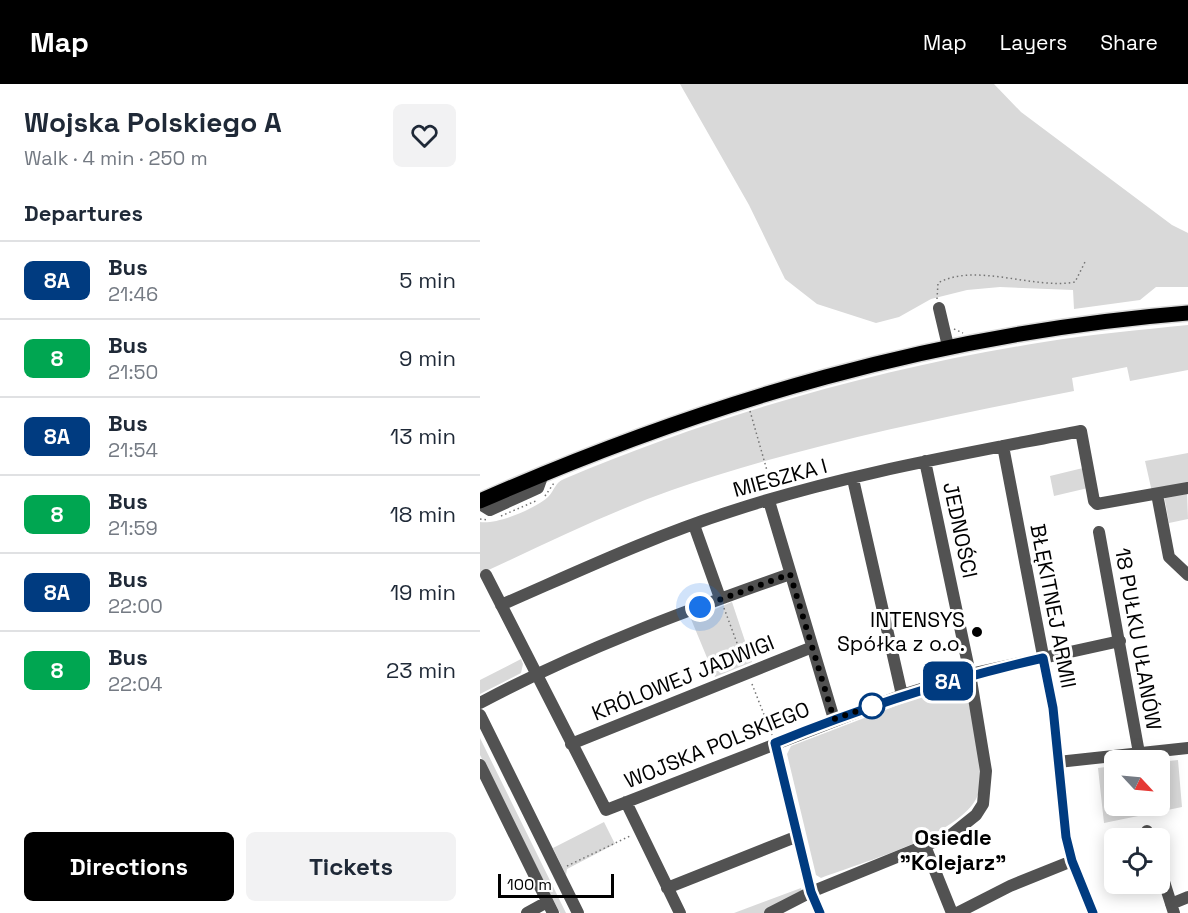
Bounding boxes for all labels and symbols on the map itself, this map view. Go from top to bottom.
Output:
street label: MIESZKA I [730,452,830,503]
street label: JEDNOŚCI [937,479,984,580]
street label: BŁĘKITNEJ ARMII [1024,521,1083,690]
street label: 18 PUŁKU UŁANÓW [1109,546,1168,732]
your location [685,592,715,622]
place label: INTENSYS Spółka z o.o. [837,606,965,657]
marker: INTENSYS Spółka z o.o. [970,625,984,639]
street label: KRÓLOWEJ JADWIGI [588,629,778,726]
line badge: 8A [921,662,975,700]
unlabelled marker [859,693,885,719]
street label: WOJSKA POLSKIEGO [620,695,813,794]
north arrow [1104,750,1170,816]
district label: Osiedle "Kolejarz" [900,823,1006,876]
scale bar [498,871,614,898]

